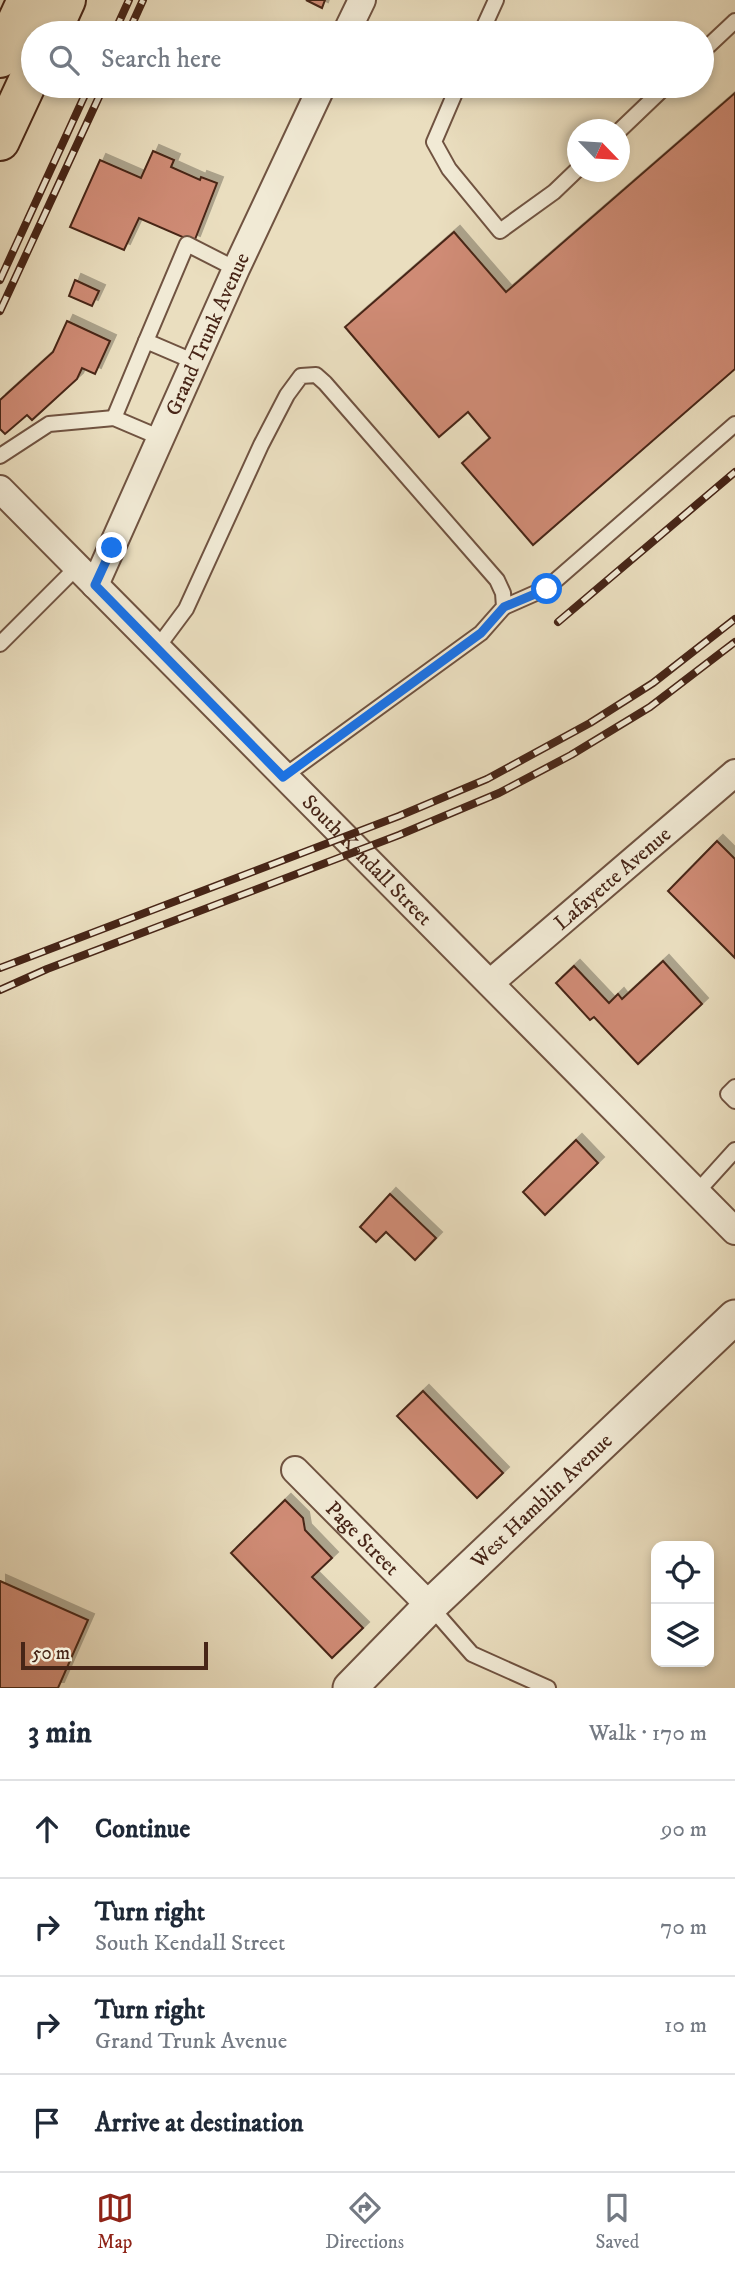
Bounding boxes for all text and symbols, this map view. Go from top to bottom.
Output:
search box [21,21,714,98]
icon: search [45,41,83,79]
text: Search here [101,43,221,76]
north arrow [567,119,630,182]
street label: Grand Trunk Avenue [160,248,256,420]
route end [96,532,127,563]
route start [531,573,562,604]
street label: South Kendall Street [296,790,437,932]
street label: Lafayette Avenue [549,822,677,936]
street label: West Hamblin Avenue [465,1428,618,1575]
street label: Page Street [319,1496,405,1582]
map controls [651,1541,714,1667]
button: locate [651,1541,714,1604]
button: layers [651,1604,714,1667]
scale bar [21,1639,208,1671]
text: 50 m [32,1642,70,1665]
text: 3 min [28,1715,92,1752]
text: Walk · 170 m [589,1719,707,1748]
icon: ahead [28,1810,66,1848]
text: Continue [95,1813,190,1846]
text: 90 m [661,1815,707,1844]
text: Turn right [95,1896,205,1929]
icon: right [28,1908,66,1946]
text: 70 m [660,1913,707,1942]
text: South Kendall Street [95,1929,286,1958]
text: Turn right [95,1994,205,2027]
icon: right [28,2006,66,2044]
text: 10 m [664,2011,707,2040]
text: Grand Trunk Avenue [95,2027,287,2056]
icon: arrive [28,2104,66,2142]
text: Arrive at destination [95,2107,304,2140]
tab: Map [96,2189,134,2254]
tab: Directions [325,2189,404,2254]
tab: Saved [596,2189,639,2254]

